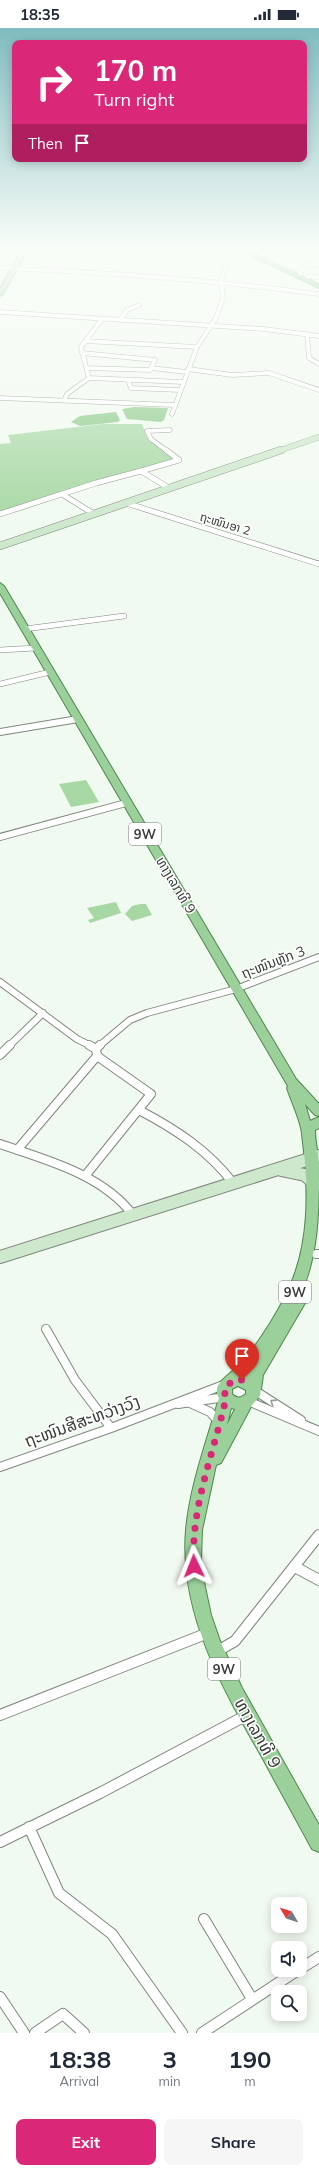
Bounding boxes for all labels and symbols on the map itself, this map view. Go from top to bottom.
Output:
street label: ຖະໜົນອາ 2 [198,509,252,538]
road number: 9W [129,823,161,845]
street label: ທາງເລກທີ 9 [152,853,200,917]
street label: ຖະໜົນຫຼັກ 3 [239,942,307,982]
road number: 9W [279,1281,311,1303]
pin [225,1339,259,1380]
street label: ຖະໜົນສີສະຫວ່າງວົງ [21,1390,142,1451]
one-way arrow [270,1399,277,1407]
position arrow [173,1545,215,1587]
road number: 9W [208,1658,240,1680]
street label: ທາງເລກທີ 9 [231,1694,286,1772]
north arrow [271,1897,307,1933]

